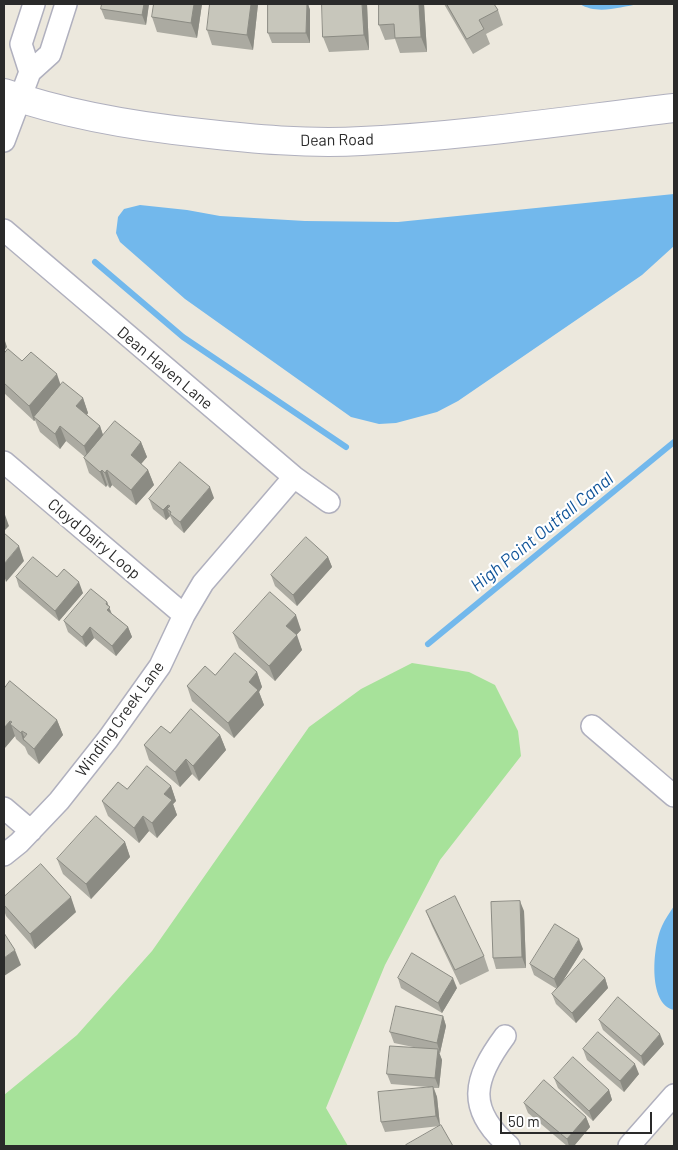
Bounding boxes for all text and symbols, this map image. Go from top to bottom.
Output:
street label: Dean Road [300,130,374,150]
street label: Dean Haven Lane [113,322,217,414]
water label: High Point Outfall Canal [466,468,618,596]
street label: Cloyd Dairy Loop [44,495,144,583]
street label: Winding Creek Lane [72,658,168,780]
scale bar [503,1102,656,1134]
text: 50 m [508,1112,540,1130]

